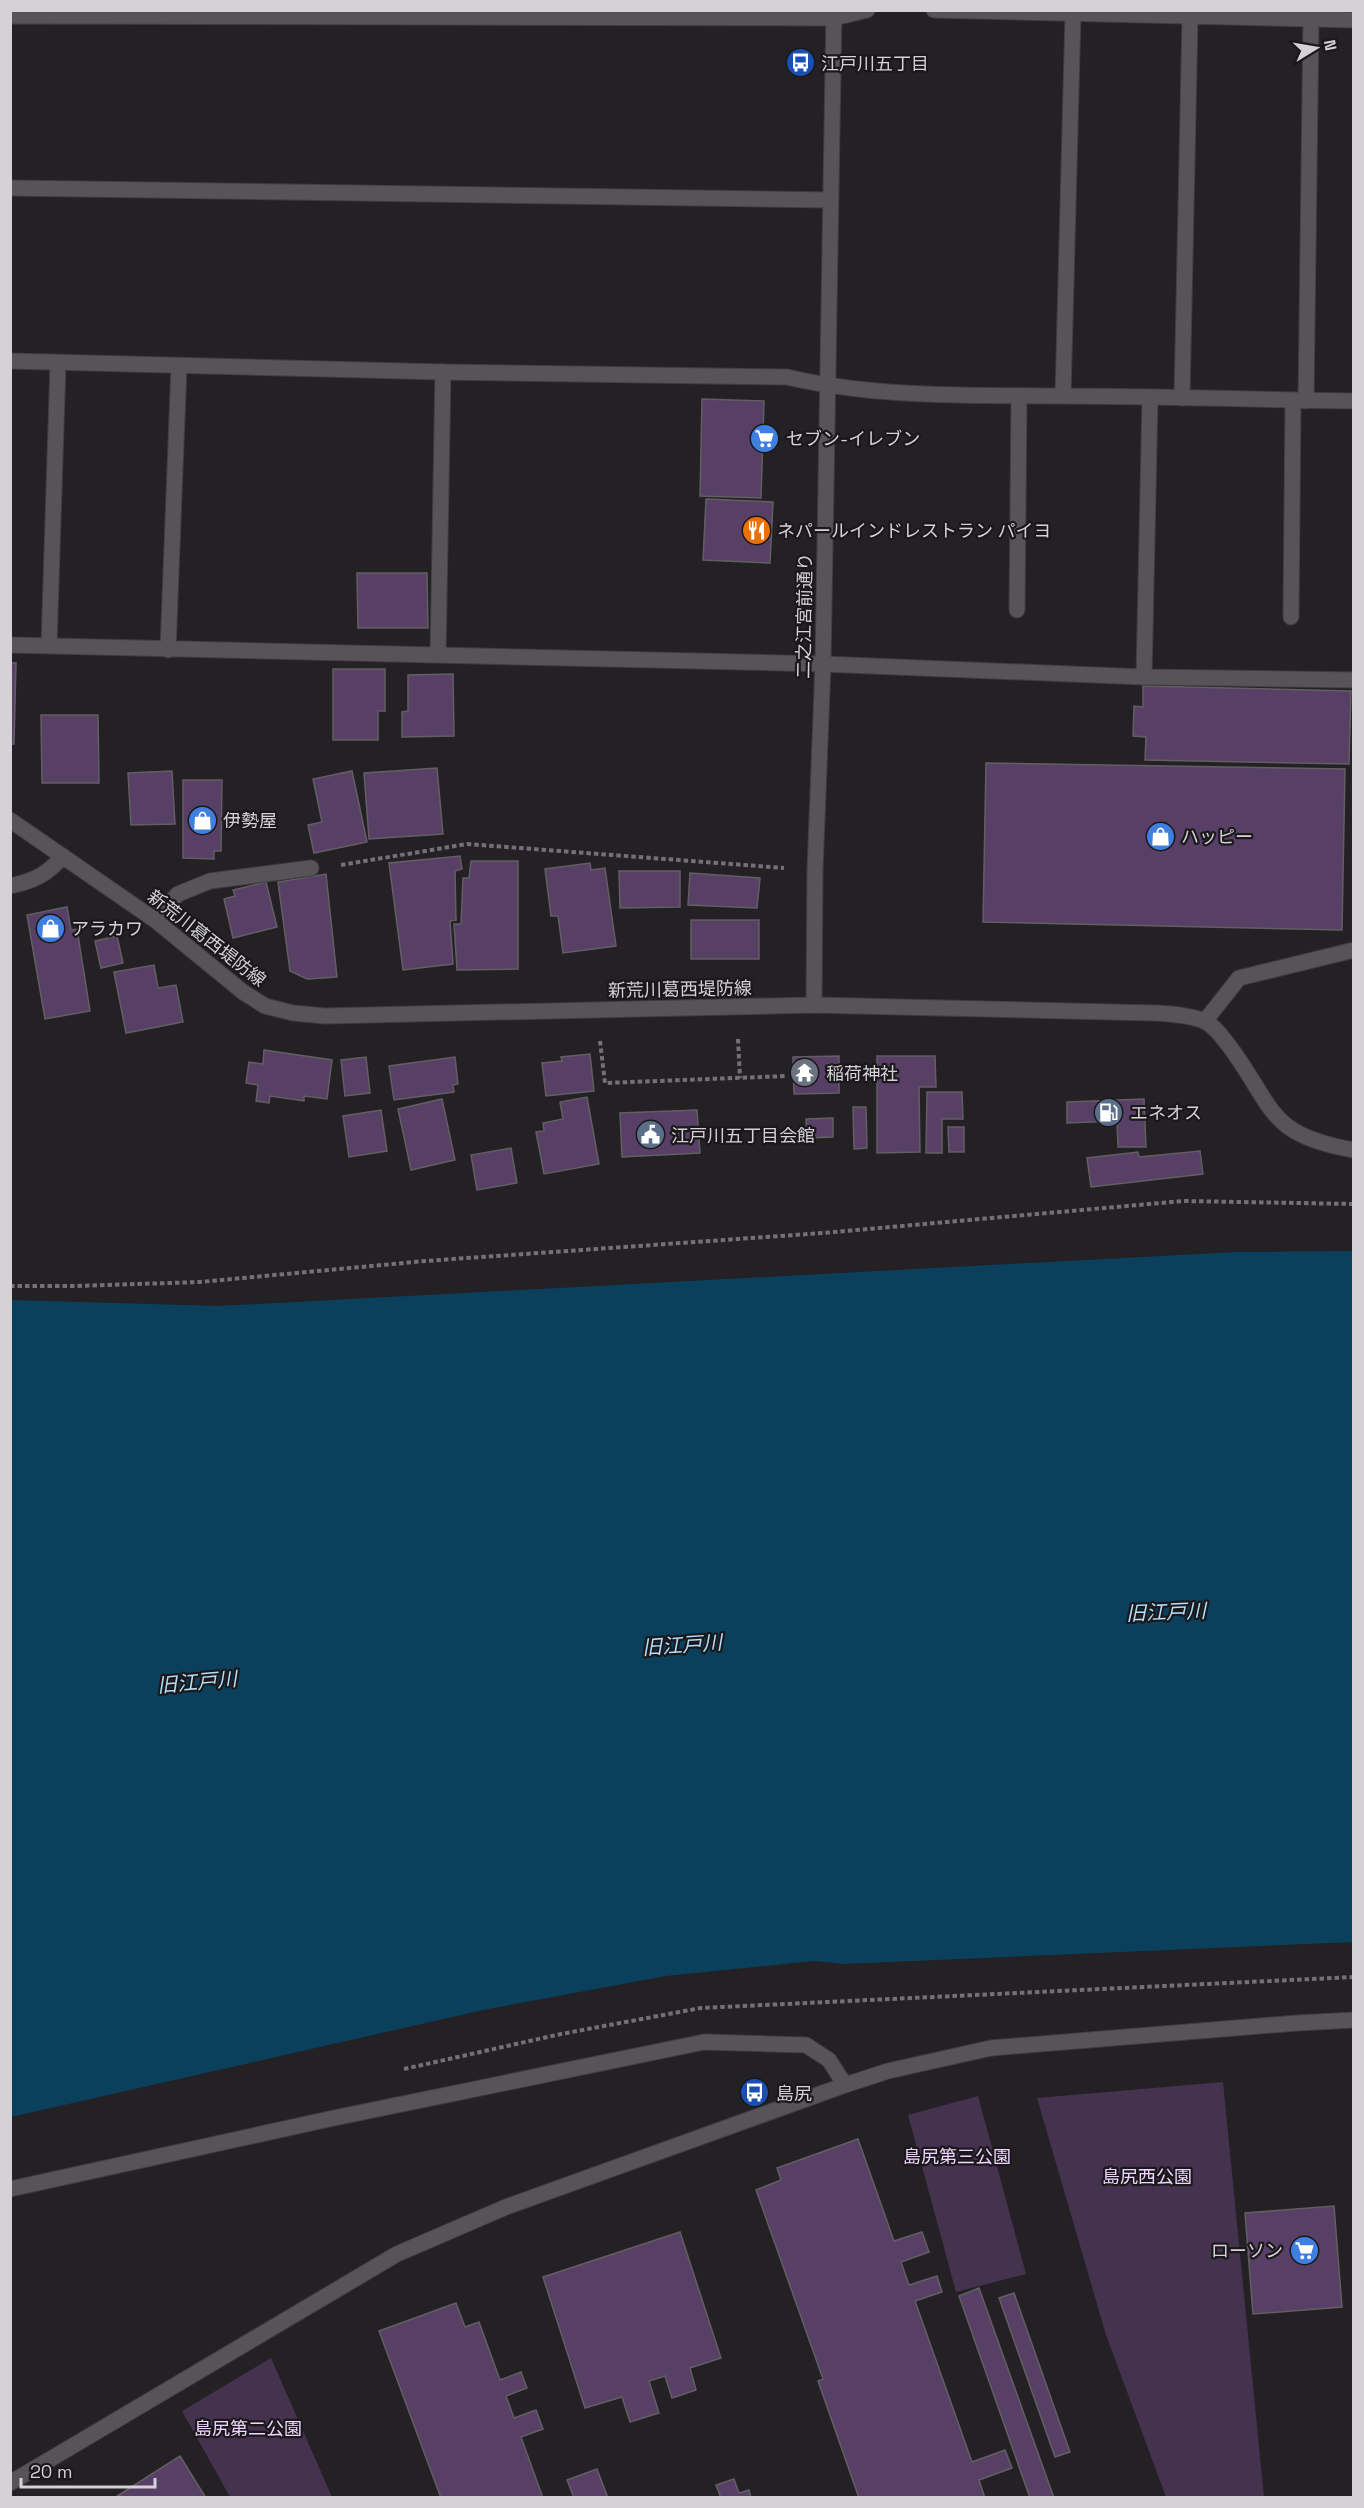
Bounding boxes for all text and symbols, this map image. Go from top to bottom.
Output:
north arrow [1286,18,1346,78]
text: N [1319,38,1342,53]
bus stop icon: 江戸川五丁目 [784,47,816,79]
place label: 江戸川五丁目 [821,52,929,75]
supermarket icon: セブン-イレブン [749,422,781,454]
place label: セブン-イレブン [786,427,920,450]
restaurant icon: ネパールインドレストラン パイヨ [740,514,772,546]
place label: ネパールインドレストラン パイヨ [777,519,1052,542]
street label: 二之江宮前通り [791,553,817,679]
shop icon: 伊勢屋 [186,804,218,836]
place label: 伊勢屋 [223,809,277,832]
shop icon: ハッピー [1144,820,1176,852]
place label: ハッピー [1181,825,1253,848]
street label: 新荒川葛西堤防線 [143,885,271,991]
shop icon: アラカワ [34,912,66,944]
place label: アラカワ [71,917,143,940]
street label: 新荒川葛西堤防線 [608,976,752,1002]
temple icon: 稲荷神社 [789,1057,821,1089]
place label: 稲荷神社 [826,1062,898,1085]
fuel station icon: エネオス [1093,1096,1125,1128]
place label: エネオス [1130,1101,1202,1124]
public building icon: 江戸川五丁目会館 [634,1119,666,1151]
place label: 江戸川五丁目会館 [671,1124,815,1147]
water label: 旧江戸川 [1126,1598,1208,1626]
water label: 旧江戸川 [641,1629,725,1661]
water label: 旧江戸川 [156,1665,240,1698]
bus stop icon: 島尻 [739,2077,771,2109]
place label: 島尻 [776,2082,812,2105]
park label: 島尻第三公園 [903,2145,1011,2168]
park label: 島尻西公園 [1102,2165,1192,2188]
supermarket icon: ローソン [1288,2234,1320,2266]
place label: ローソン [1211,2239,1283,2262]
park label: 島尻第二公園 [194,2417,302,2440]
scale bar [21,2451,154,2489]
text: 20 m [30,2460,73,2483]

